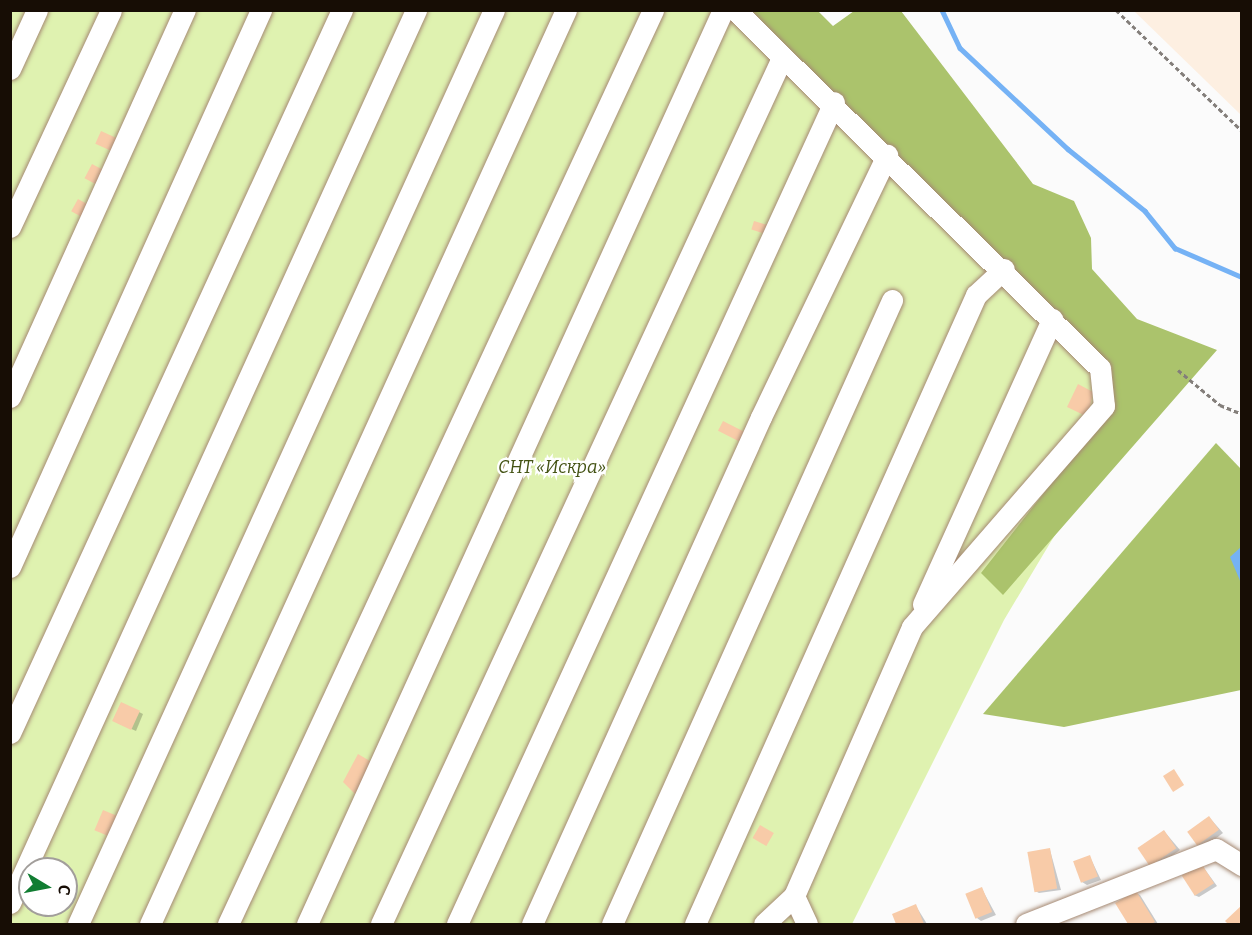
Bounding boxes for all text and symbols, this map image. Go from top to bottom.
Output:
park label: СНТ «Искра» [498,456,606,478]
north arrow [18,857,78,917]
text: С [54,883,74,897]

